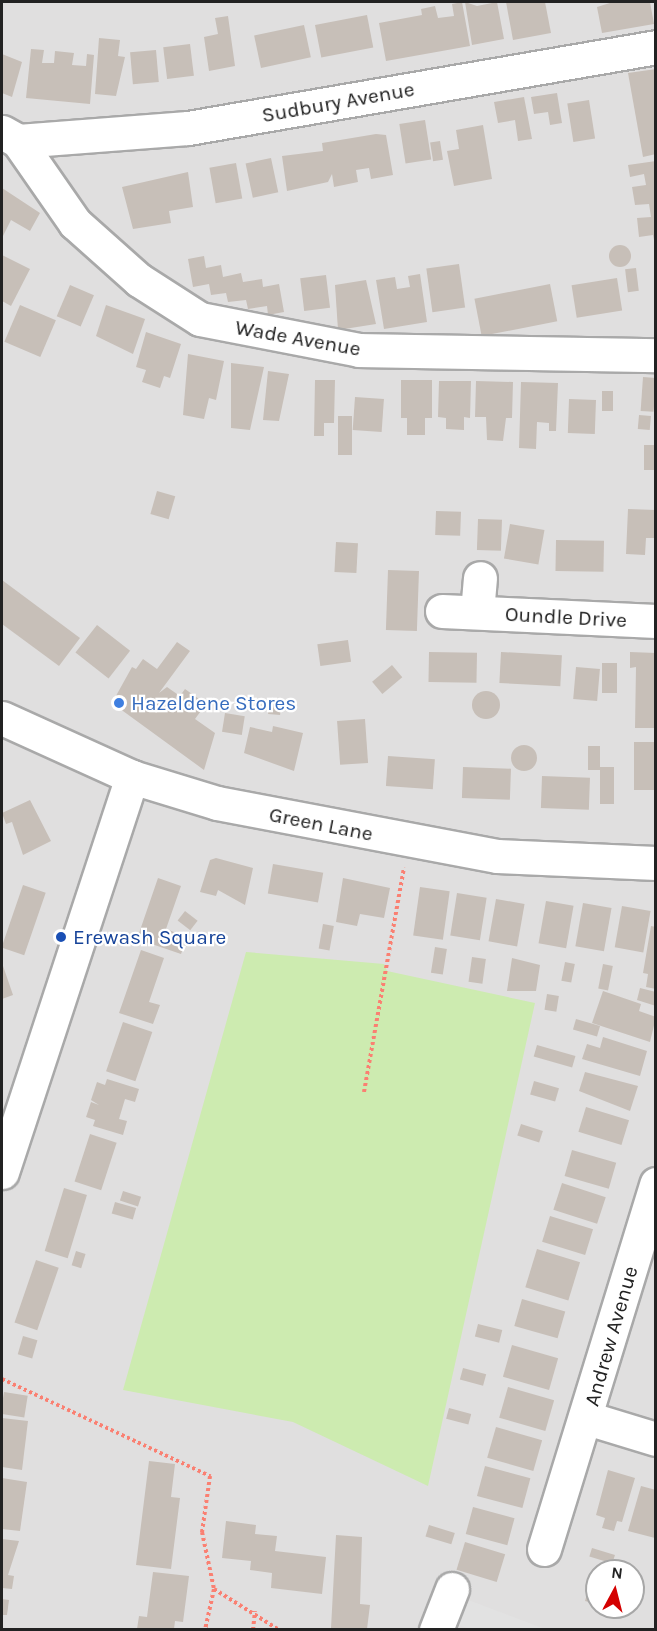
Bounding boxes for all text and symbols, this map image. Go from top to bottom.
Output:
street label: Sudbury Avenue [260,76,416,128]
street label: Wade Avenue [233,315,363,361]
street label: Oundle Drive [504,601,628,633]
place label: Hazeldene Stores [131,690,296,716]
marker: Hazeldene Stores [112,696,126,710]
street label: Green Lane [267,802,375,846]
place label: Erewash Square [73,924,226,950]
marker: Erewash Square [54,930,68,944]
street label: Andrew Avenue [579,1263,643,1409]
north arrow [585,1559,645,1619]
text: N [610,1562,624,1583]

